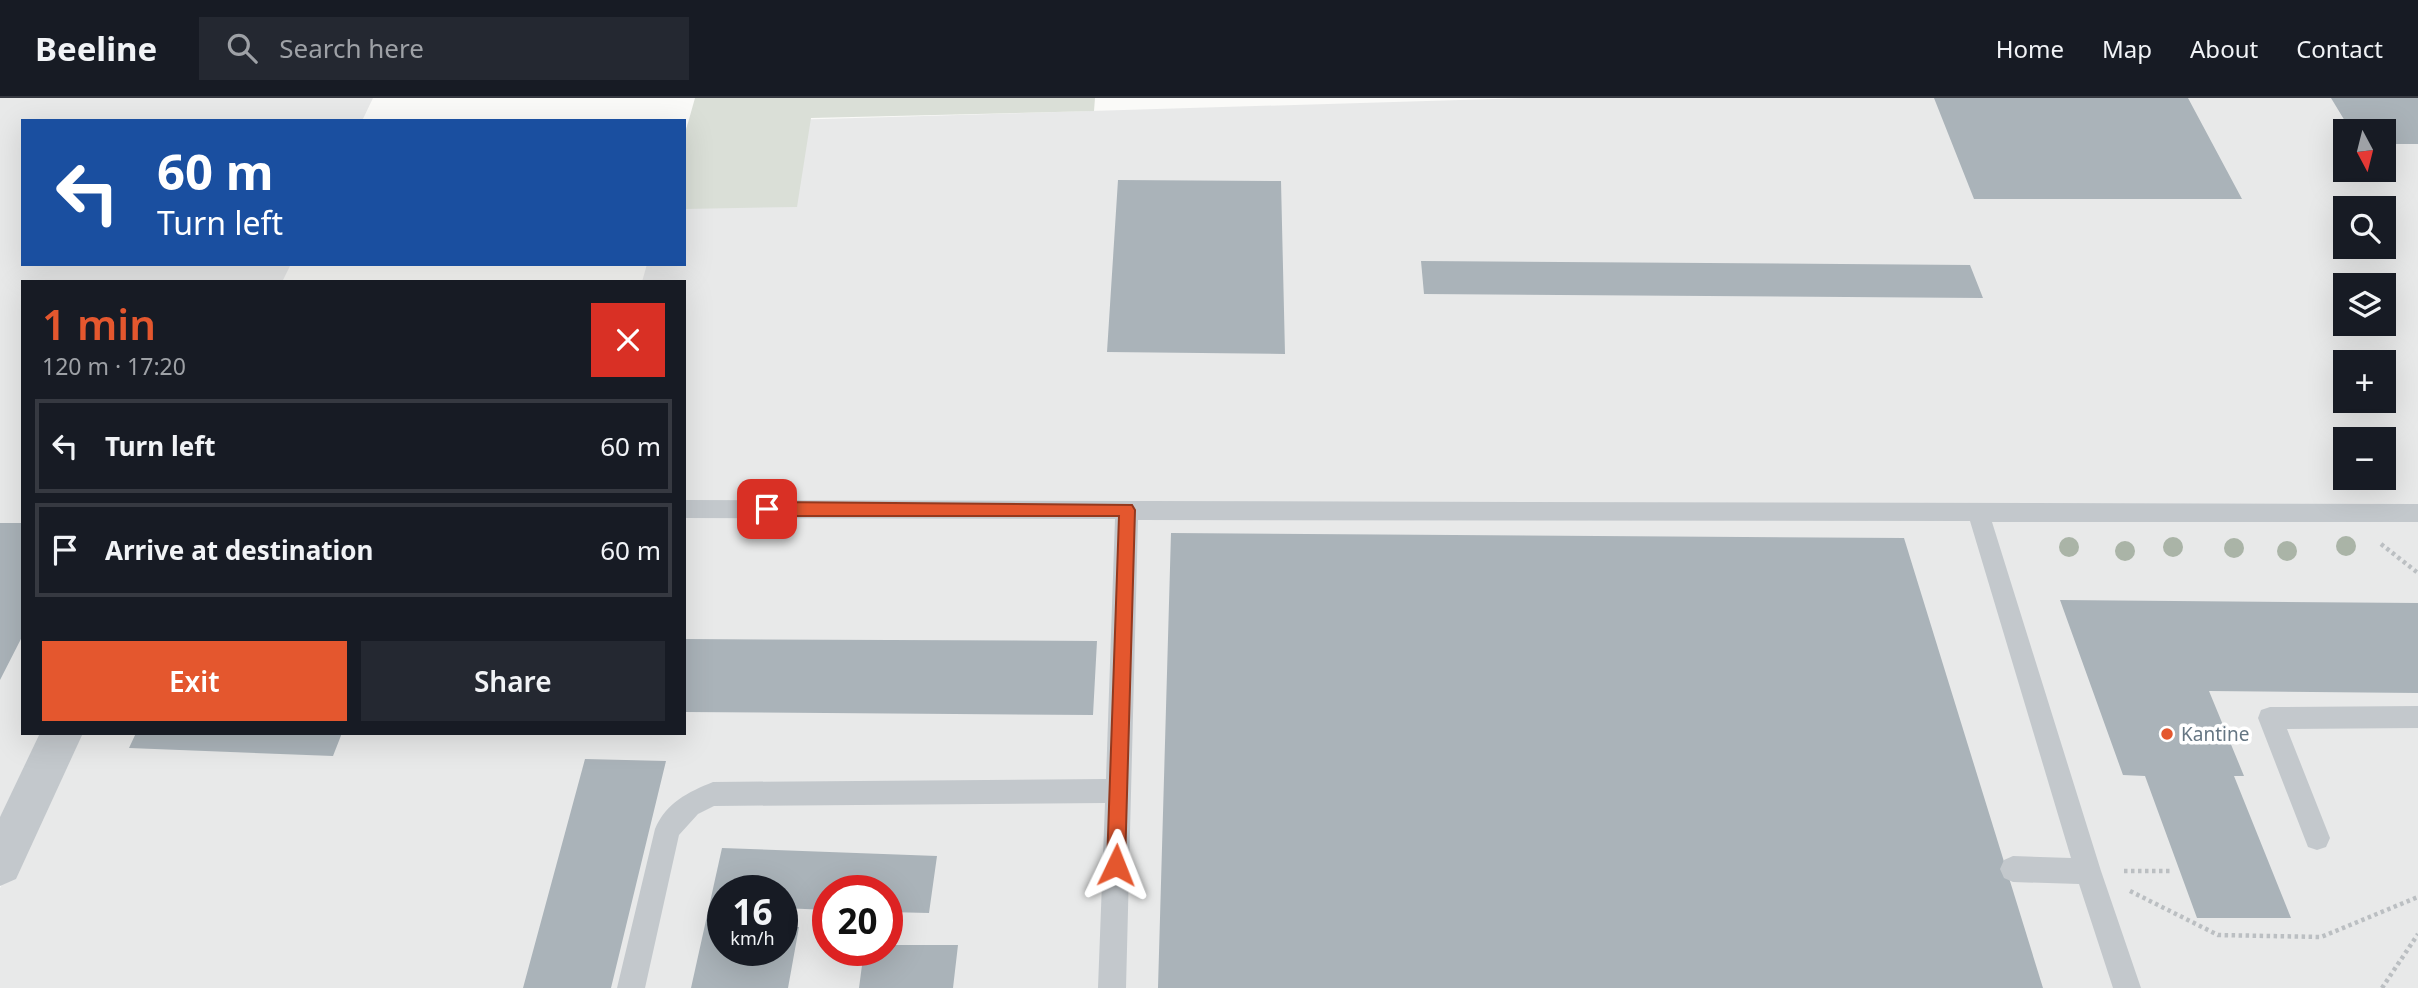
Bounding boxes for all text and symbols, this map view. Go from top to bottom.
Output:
search box [199,17,689,80]
text: Beeline [35,26,157,71]
icon: search [223,29,261,67]
text: Search here [279,30,424,66]
text: Home [1996,32,2064,65]
text: Map [2102,32,2152,65]
text: About [2190,32,2258,65]
text: Contact [2296,32,2383,65]
north arrow [2333,119,2396,182]
map controls [2333,119,2396,490]
text: 60 m [157,138,274,204]
icon: left [42,147,133,238]
button: search [2333,196,2396,259]
text: Turn left [157,201,283,244]
button: layers [2333,273,2396,336]
text: 1 min [42,295,156,352]
button: close [591,303,665,377]
text: 120 m · 17:20 [42,350,186,382]
button: + [2333,350,2396,413]
icon: left [46,427,84,465]
button: − [2333,427,2396,490]
text: Turn left [105,428,216,464]
text: 60 m [600,428,661,464]
pin [737,479,797,539]
icon: arrive [748,490,786,528]
icon: arrive [46,531,84,569]
text: Arrive at destination [105,532,374,568]
text: 60 m [600,532,661,568]
button: Exit [42,641,347,721]
button: Share [361,641,665,721]
place label: Kantine [2181,721,2249,747]
marker: Kantine [2159,726,2175,742]
position arrow [1079,828,1153,902]
speed limit sign: 20 [812,875,903,966]
text: 16 [732,888,773,935]
text: km/h [730,926,775,950]

